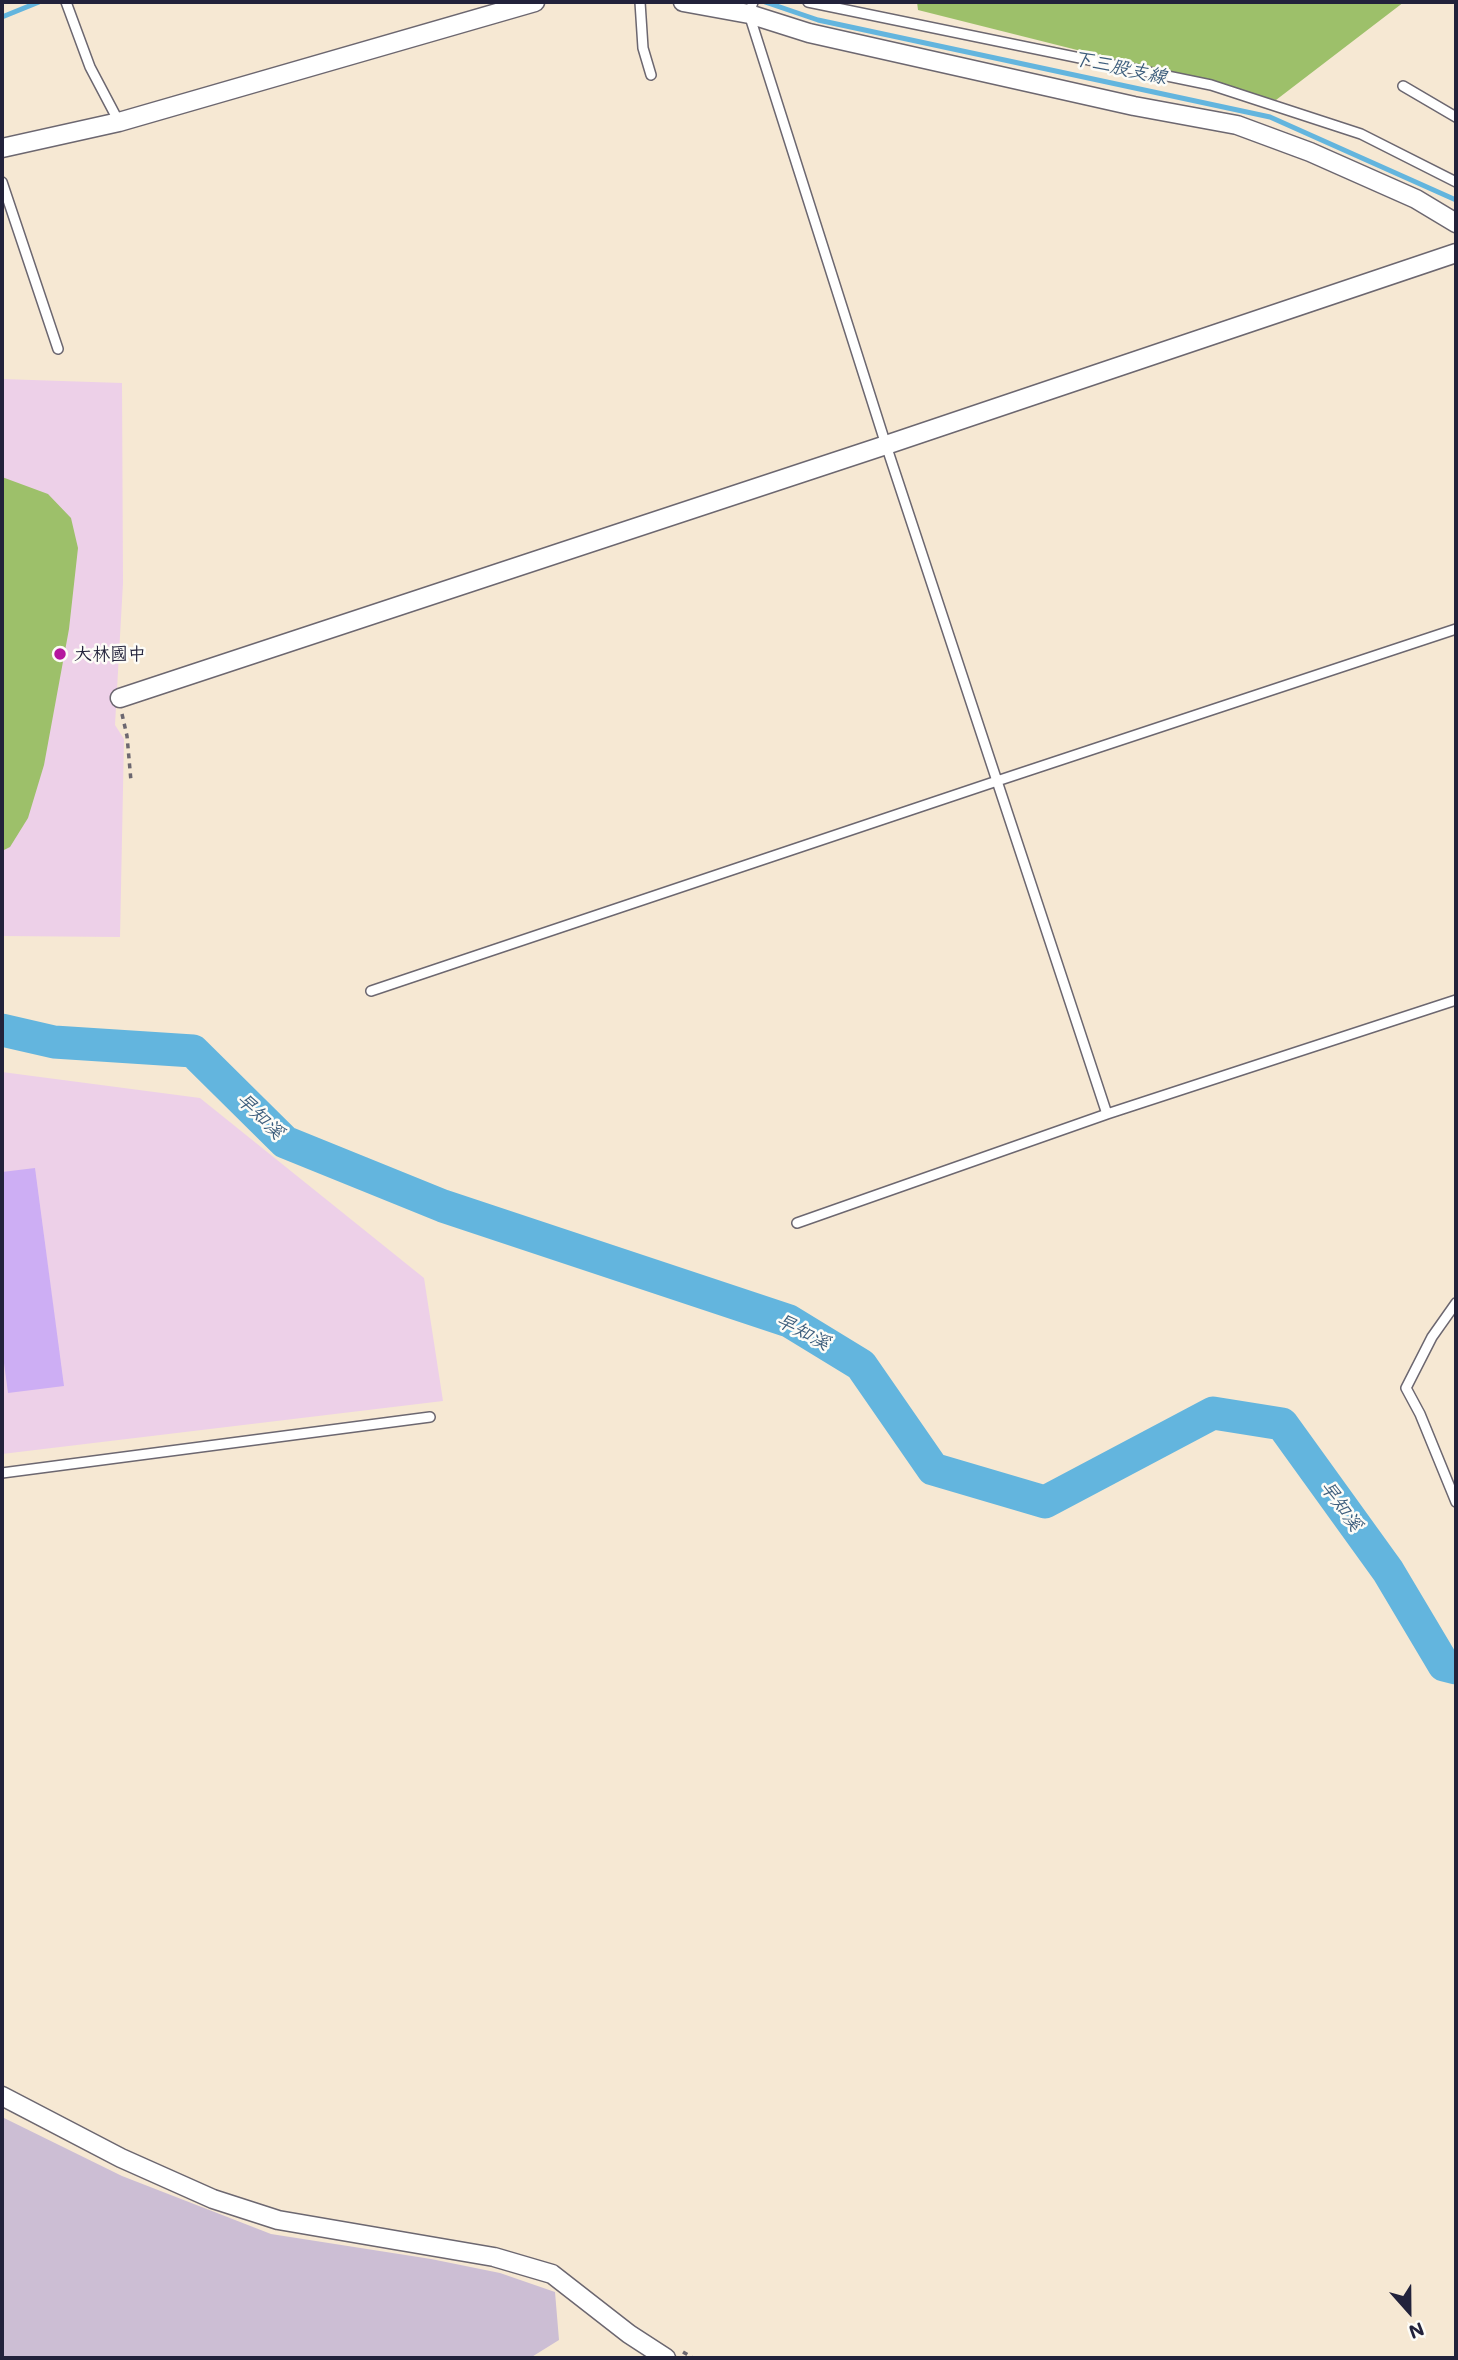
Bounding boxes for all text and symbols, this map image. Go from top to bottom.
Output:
water label: 下三股支線 [1071,47,1169,89]
place label: 大林國中 [74,643,146,665]
marker: 大林國中 [52,646,68,662]
water label: 早知溪 [232,1088,288,1144]
water label: 早知溪 [772,1309,834,1355]
water label: 早知溪 [1315,1476,1367,1536]
north arrow [1374,2276,1444,2346]
text: N [1406,2317,1428,2345]

